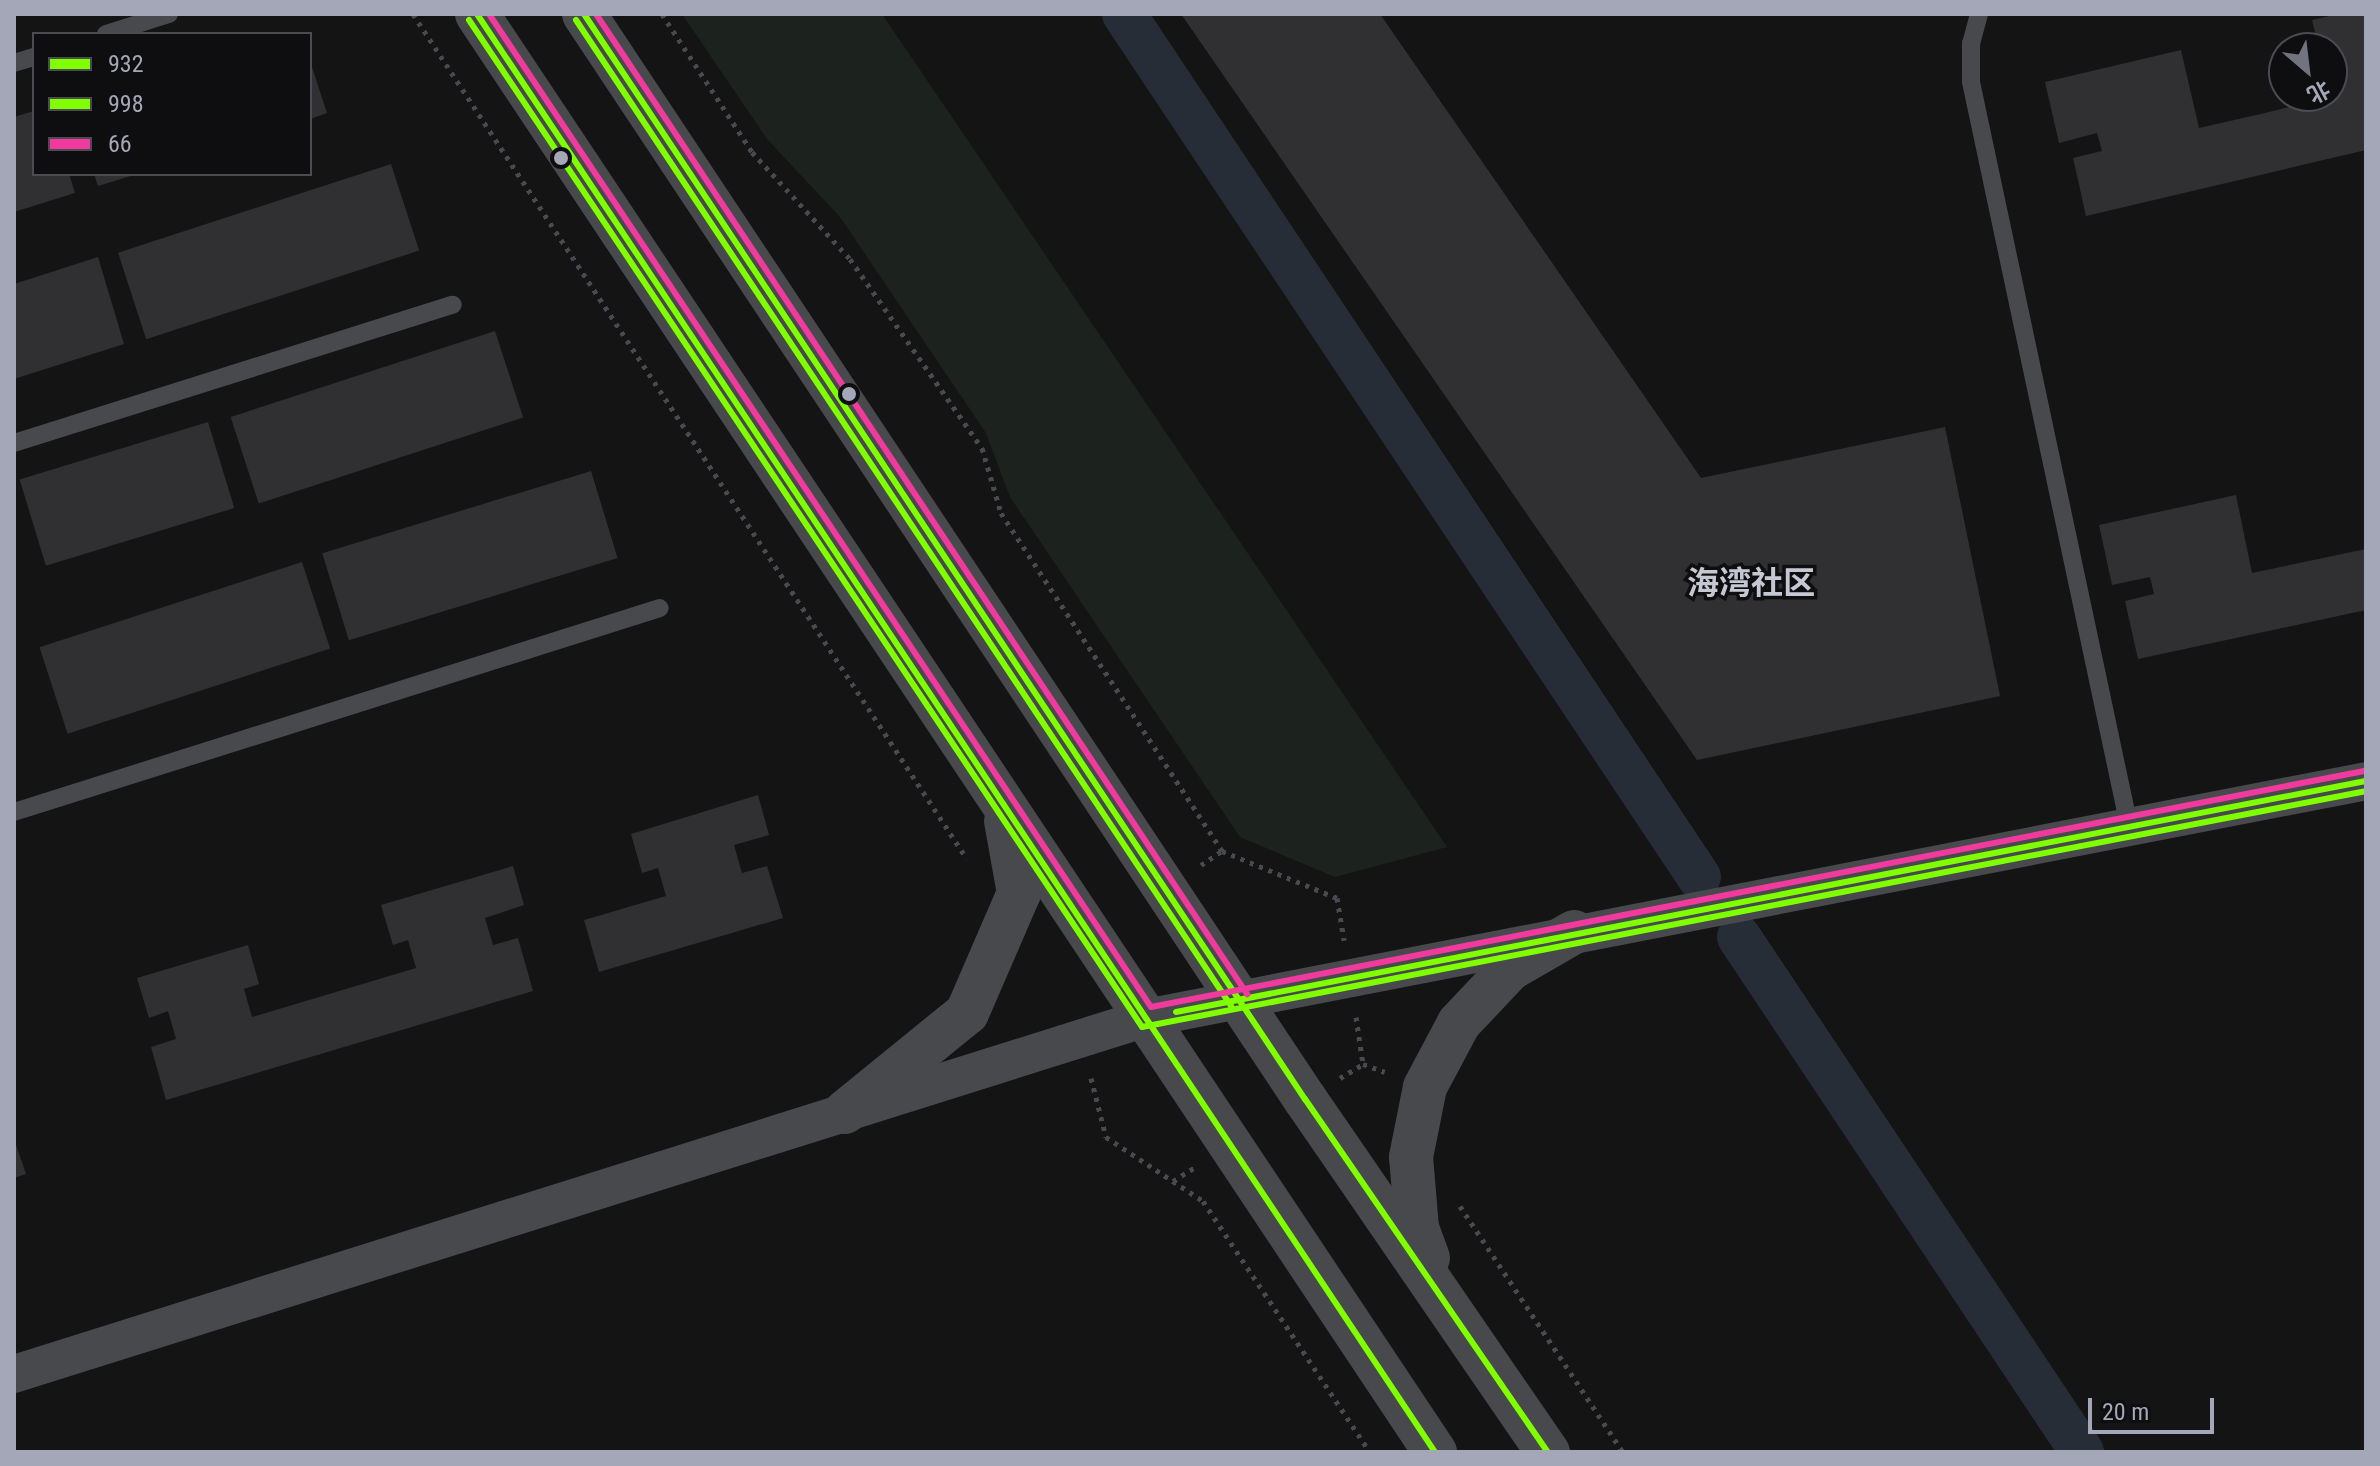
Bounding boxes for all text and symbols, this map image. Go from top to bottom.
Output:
legend [32,32,312,176]
north arrow [2268,32,2348,112]
text: 932 [108,50,144,78]
text: 北 [2303,76,2334,108]
text: 998 [108,90,144,118]
text: 66 [108,130,132,158]
unlabelled marker [553,150,569,166]
unlabelled marker [841,386,857,402]
district label: 海湾社区 [1687,564,1815,602]
scale bar [2092,1382,2218,1432]
text: 20 m [2102,1398,2149,1426]

